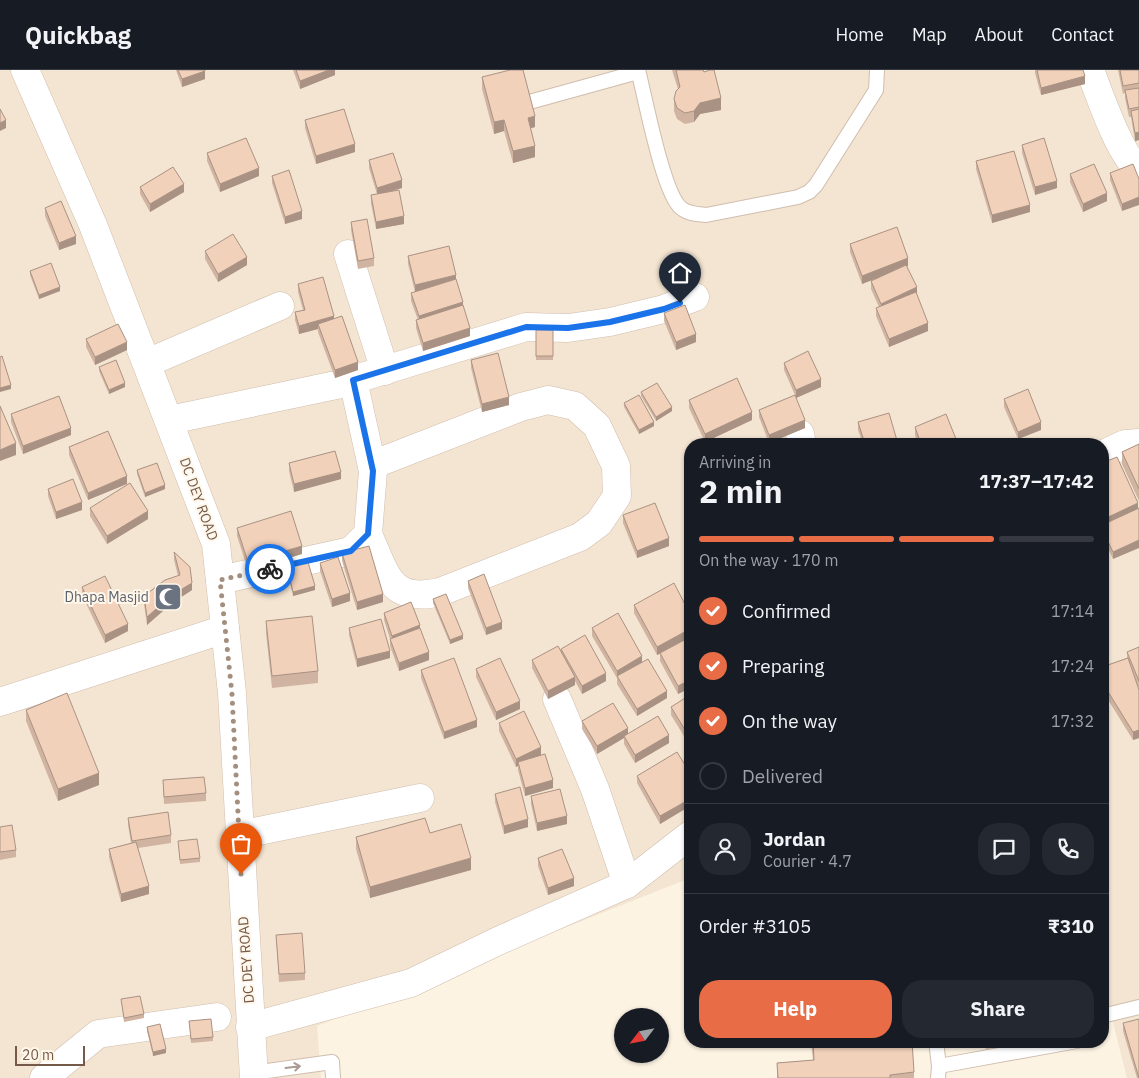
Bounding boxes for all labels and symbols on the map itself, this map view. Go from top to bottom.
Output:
pin [659,252,701,303]
street label: DC DEY ROAD [176,455,222,543]
courier [245,544,295,594]
mosque icon: Dhapa Masjid [153,582,183,612]
place label: Dhapa Masjid [64,588,149,606]
pin [220,823,262,874]
street label: DC DEY ROAD [234,916,258,1004]
north arrow [614,1008,669,1062]
scale bar [15,1043,85,1066]
one-way arrow [284,1062,300,1072]

